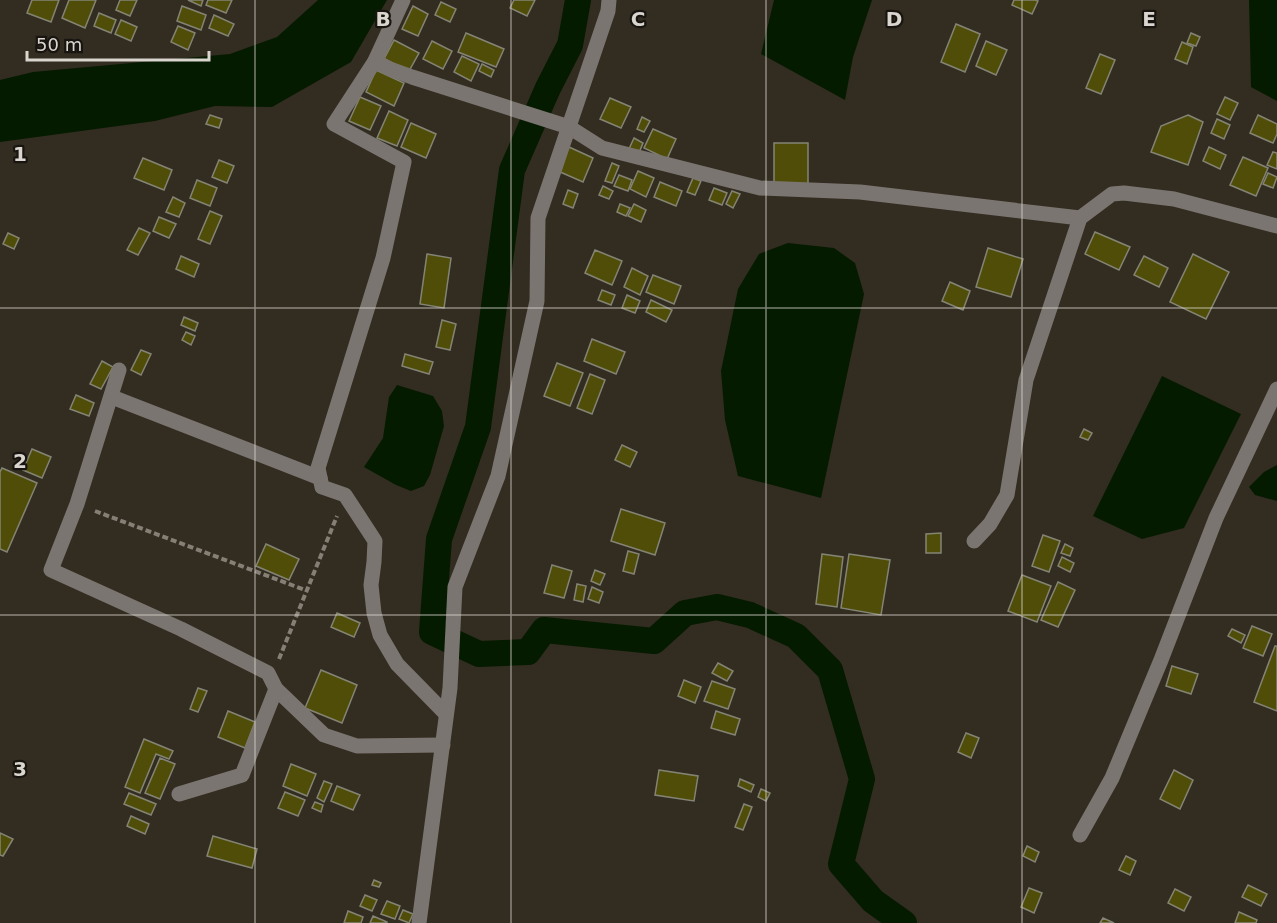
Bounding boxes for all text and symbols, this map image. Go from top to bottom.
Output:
text: B [375,7,391,31]
text: C [631,7,645,31]
text: D [886,7,902,31]
text: E [1142,7,1156,31]
scale bar [27,24,208,62]
text: 50 m [36,34,82,55]
text: 1 [13,142,27,166]
text: 2 [13,449,27,473]
text: 3 [13,757,27,781]

